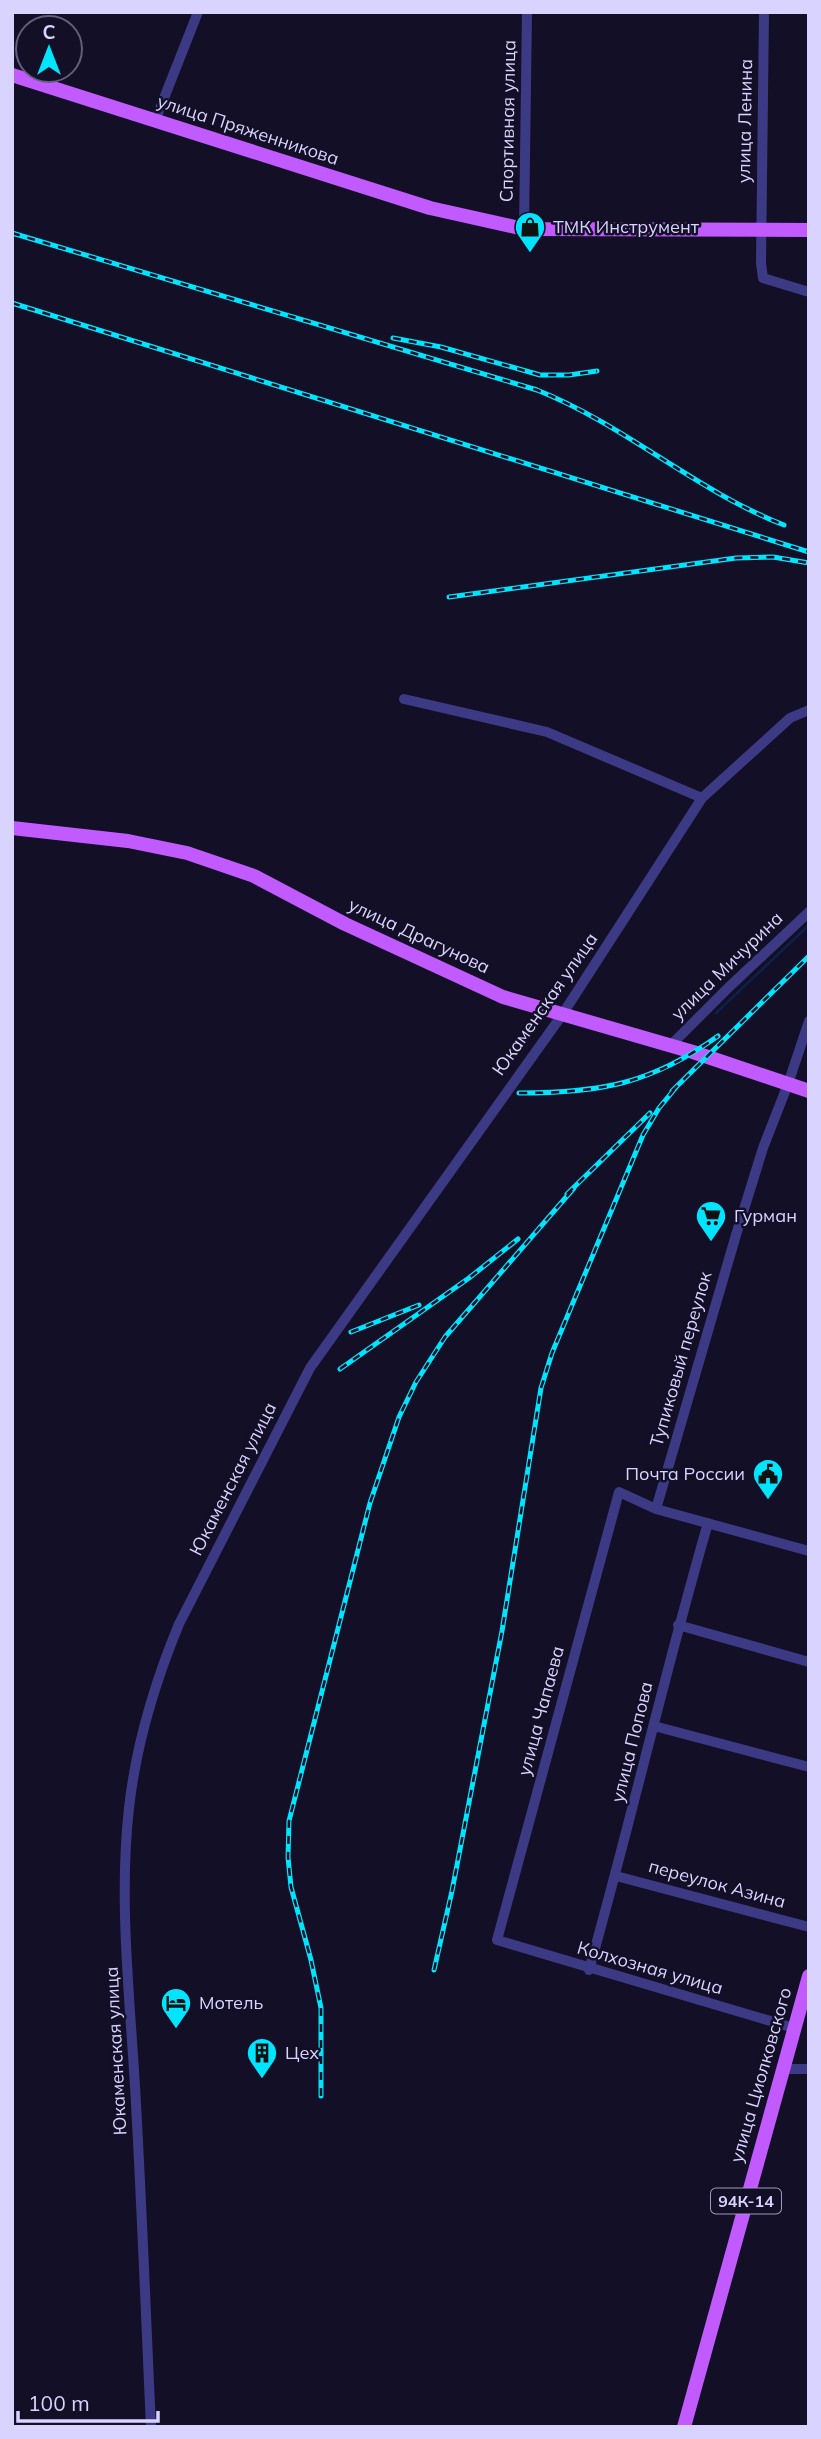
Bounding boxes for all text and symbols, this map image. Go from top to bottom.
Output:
north arrow [14,14,84,84]
text: С [42,20,56,44]
street label: Спортивная улица [495,40,520,202]
street label: улица Ленина [732,59,757,183]
street label: улица Пряженникова [154,89,342,170]
shop icon: ТМК Инструмент [513,210,547,254]
place label: ТМК Инструмент [553,215,700,238]
street label: улица Драгунова [345,893,494,978]
street label: улица Мичурина [666,906,787,1025]
street label: Юкаменская улица [487,928,602,1080]
supermarket icon: Гурман [694,1199,728,1243]
place label: Гурман [734,1204,797,1227]
street label: Тупиковый переулок [645,1268,717,1449]
street label: Юкаменская улица [184,1398,281,1559]
public building icon: Почта России [751,1457,785,1501]
place label: Почта России [625,1462,745,1485]
street label: улица Чапаева [512,1644,569,1778]
street label: улица Попова [605,1679,658,1805]
street label: переулок Азина [646,1854,788,1913]
street label: Колхозная улица [575,1936,726,1999]
street label: Юкаменская улица [100,1966,131,2136]
street label: улица Циолковского [725,1985,797,2165]
hotel icon: Мотель [159,1986,193,2030]
place label: Мотель [199,1991,264,2014]
building icon: Цех [245,2036,279,2080]
place label: Цех [285,2041,319,2064]
road number: 94К-14 [711,2188,781,2214]
scale bar [18,2380,158,2424]
text: 100 m [28,2390,90,2416]

